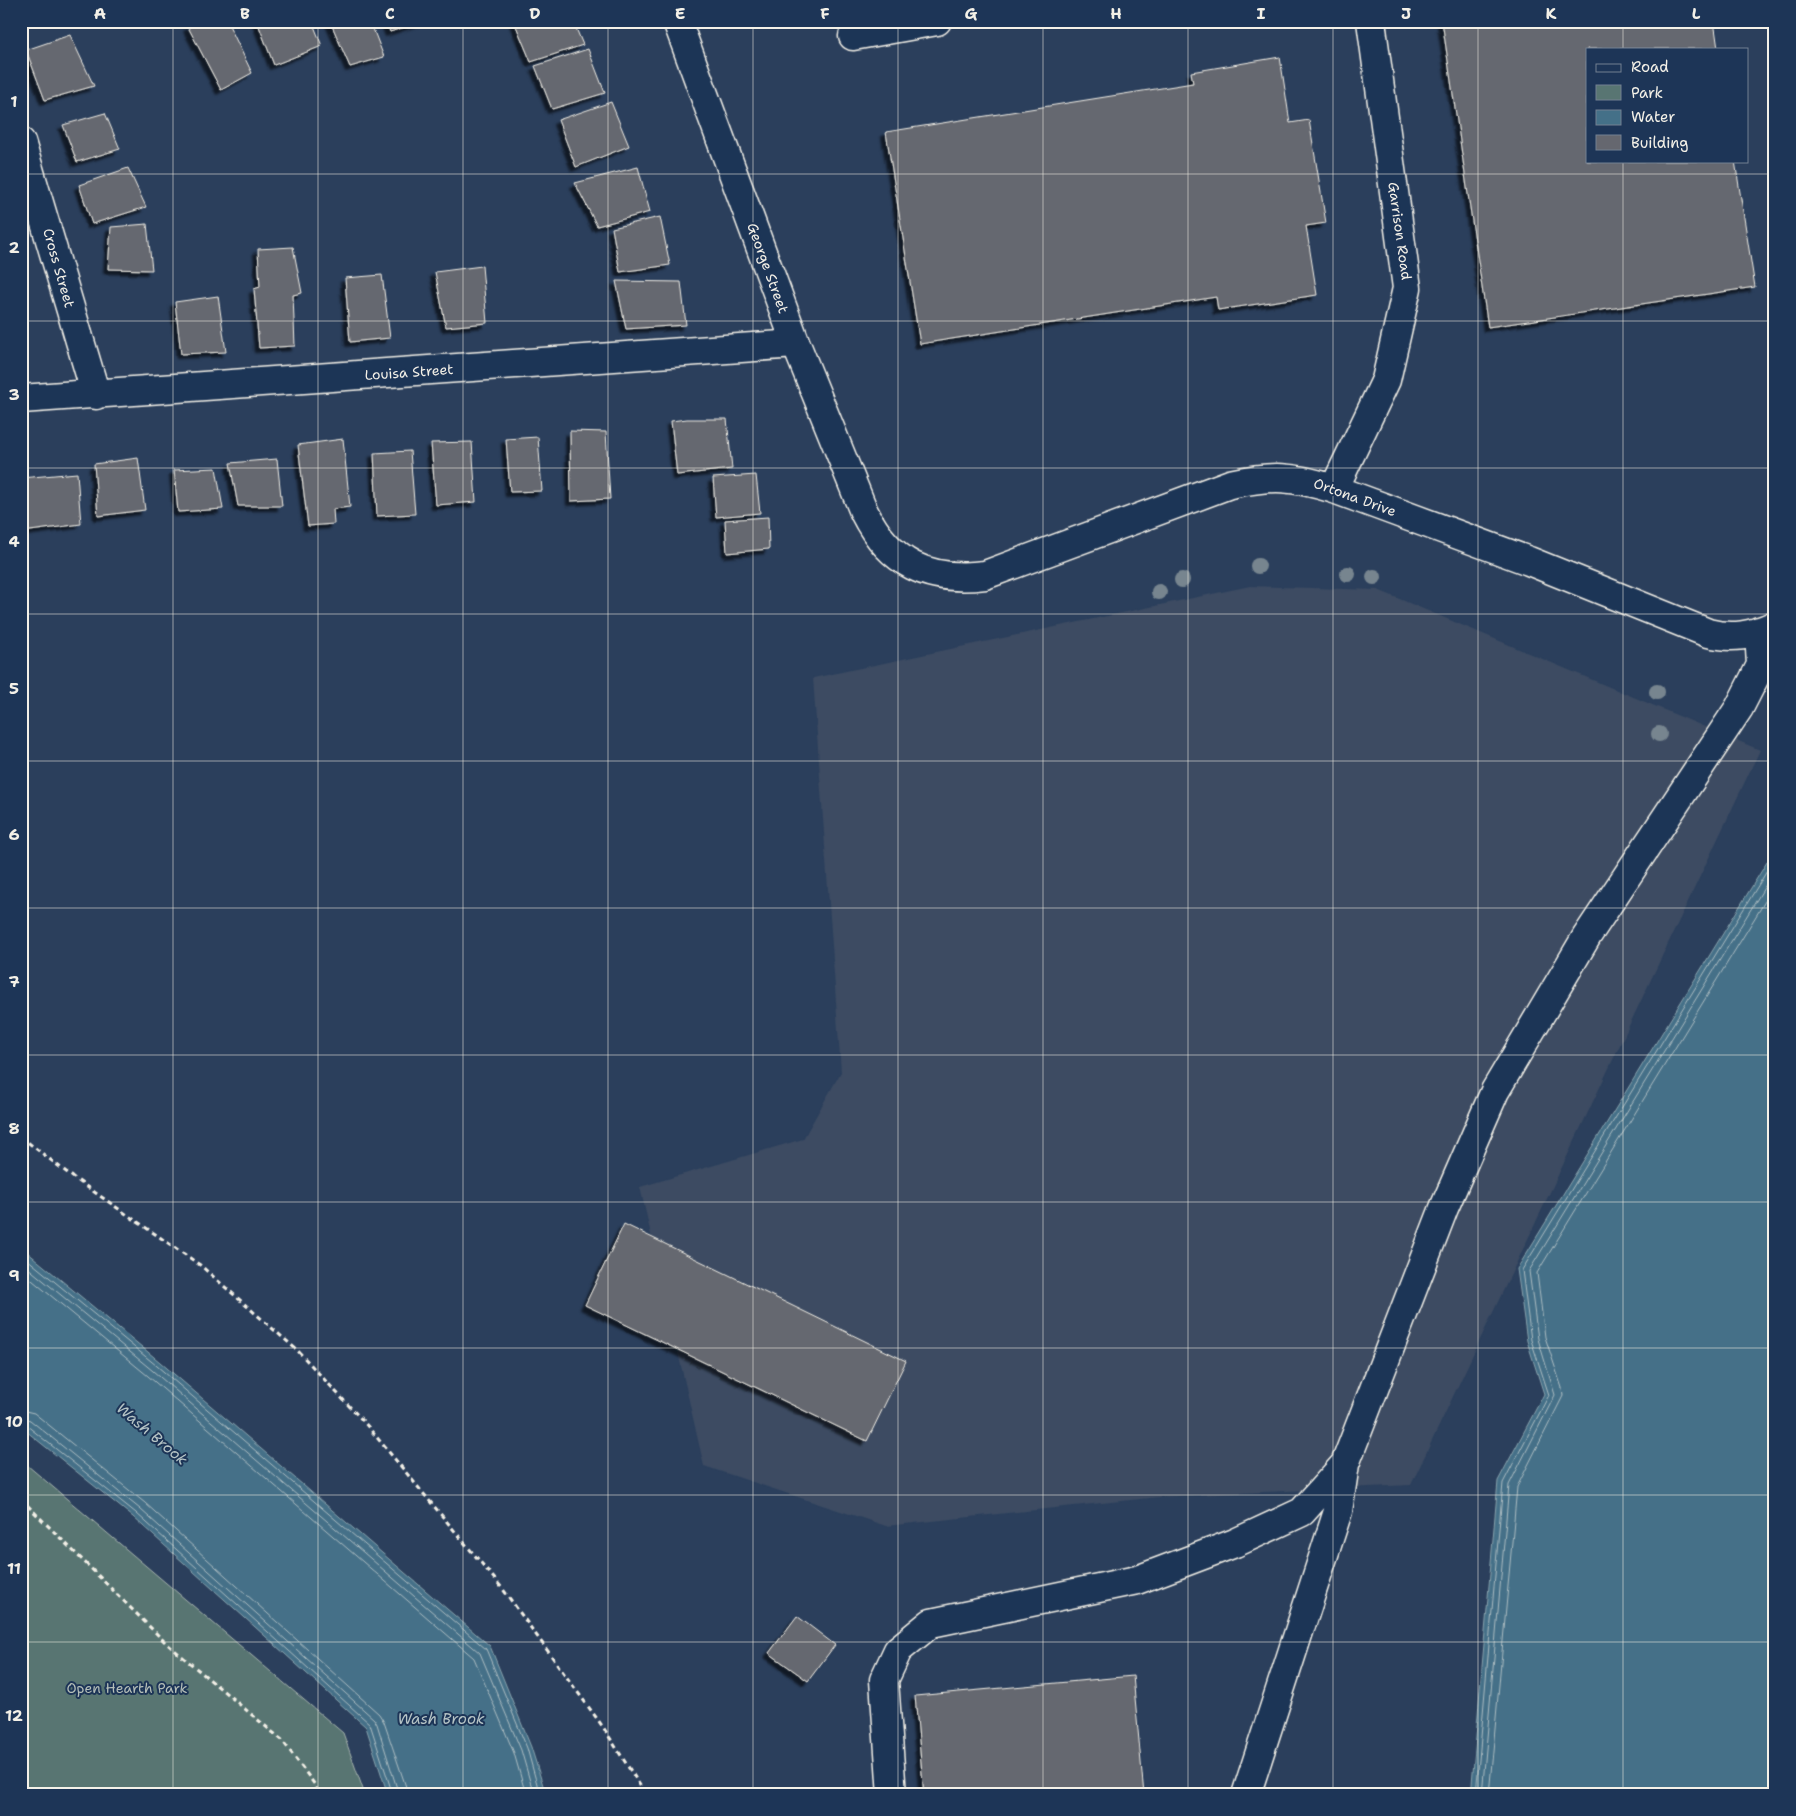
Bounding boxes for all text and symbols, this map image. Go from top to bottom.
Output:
text: A [94,3,106,24]
text: B [240,3,250,24]
text: C [385,3,395,24]
text: D [529,3,541,24]
text: E [675,3,685,24]
text: F [820,3,830,24]
text: G [965,3,978,24]
text: H [1110,3,1122,24]
text: I [1257,3,1266,24]
text: J [1401,3,1411,24]
text: K [1546,3,1557,24]
text: L [1692,3,1701,24]
legend [1586,48,1748,162]
text: Road [1631,57,1669,77]
text: Park [1631,83,1663,103]
text: 1 [10,91,18,112]
text: Water [1631,107,1675,127]
text: Building [1631,133,1688,153]
street label: Garrison Road [1384,181,1416,281]
street label: George Street [743,220,793,316]
street label: Cross Street [39,226,79,310]
text: 2 [8,237,20,258]
street label: Louisa Street [364,360,454,384]
text: 3 [8,384,20,405]
street label: Ortona Drive [1311,474,1399,520]
text: 4 [8,531,20,552]
text: 5 [9,678,19,699]
text: 6 [8,824,20,845]
text: 7 [8,971,20,992]
text: 8 [8,1118,20,1139]
text: 9 [8,1265,20,1286]
water label: Wash Brook [112,1398,192,1470]
text: 10 [5,1411,23,1432]
text: 11 [7,1558,21,1579]
park label: Open Hearth Park [66,1679,188,1697]
text: 12 [5,1705,23,1726]
water label: Wash Brook [397,1709,485,1729]

